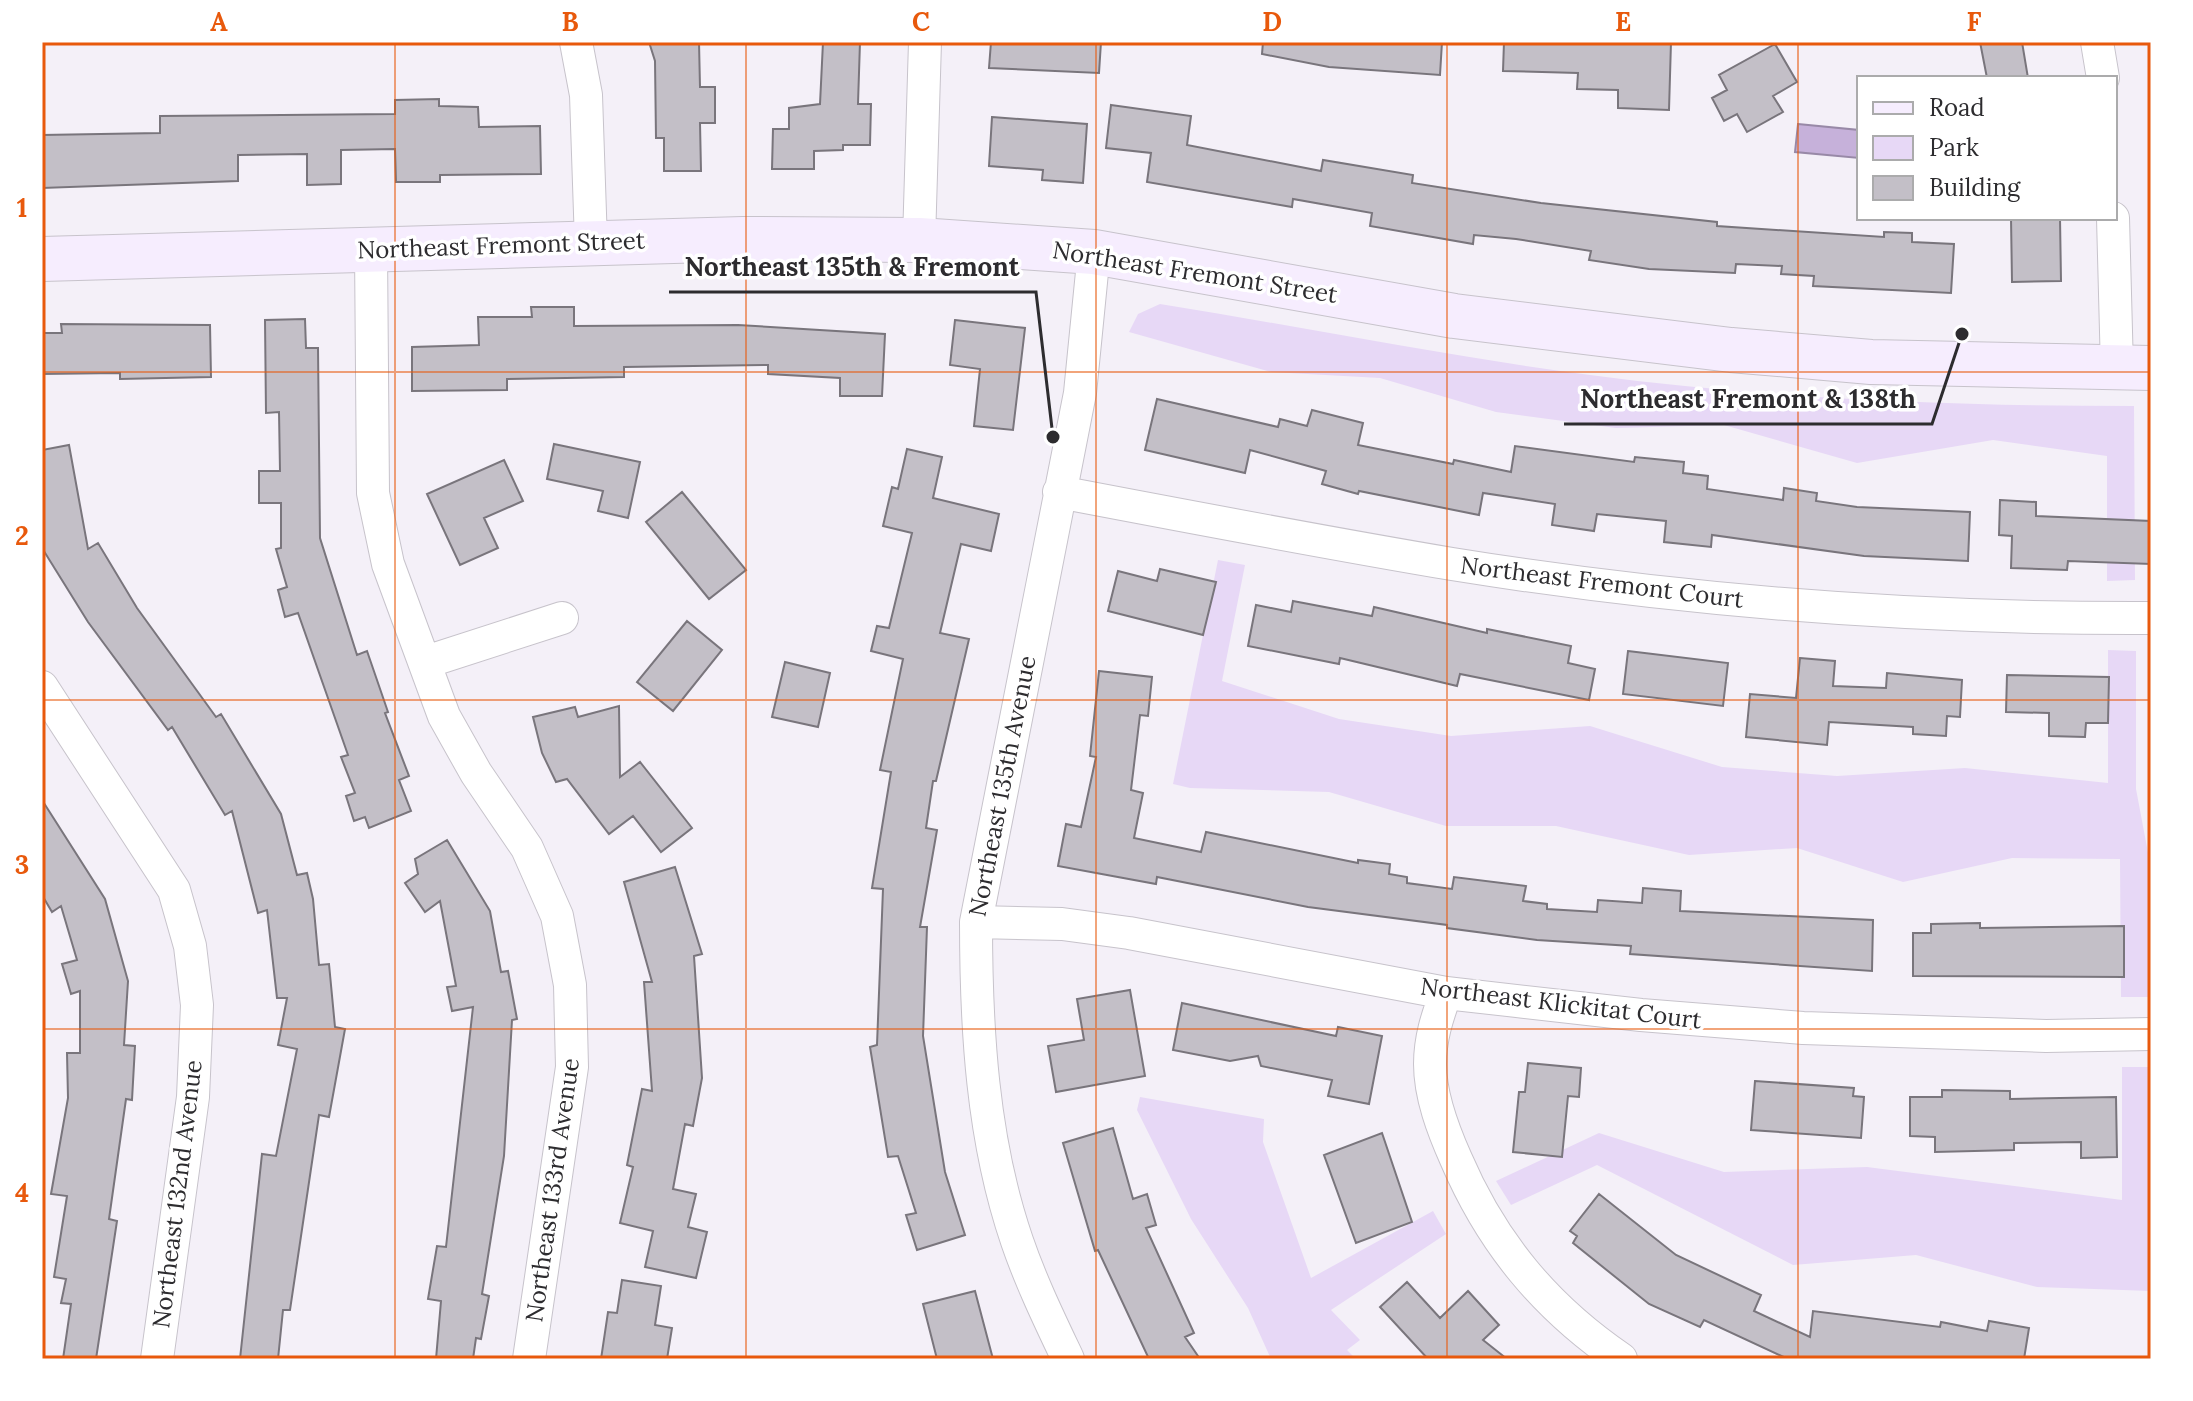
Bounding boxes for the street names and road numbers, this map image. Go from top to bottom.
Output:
street label: Northeast Fremont Street [357,224,646,266]
street label: Northeast Fremont Street [1050,234,1340,310]
street label: Northeast Fremont Court [1459,549,1746,615]
street label: Northeast 135th Avenue [962,653,1042,919]
street label: Northeast Klickitat Court [1419,970,1704,1036]
street label: Northeast 133rd Avenue [518,1056,586,1324]
street label: Northeast 132nd Avenue [145,1058,209,1330]

